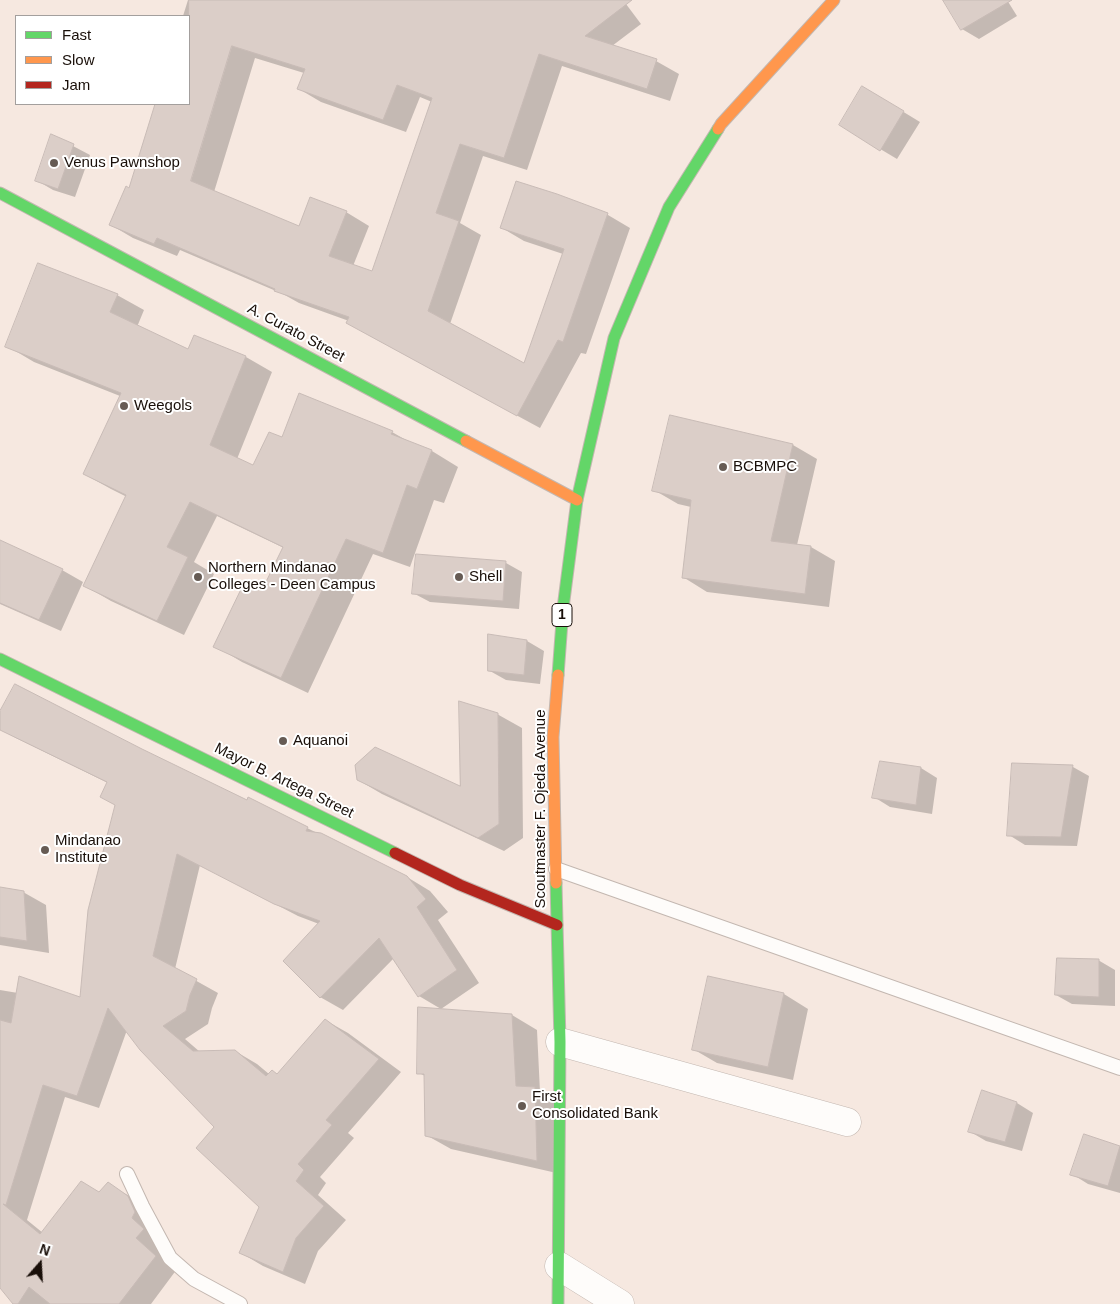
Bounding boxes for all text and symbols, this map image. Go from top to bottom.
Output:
legend [15,15,190,105]
text: Fast [62,26,91,43]
text: Slow [62,51,95,68]
text: Jam [62,76,90,93]
place label: Venus Pawnshop [64,154,180,172]
marker: Venus Pawnshop [48,157,60,169]
street label: A. Curato Street [244,300,348,366]
place label: Weegols [134,397,192,415]
marker: Weegols [118,400,130,412]
place label: BCBMPC [733,458,797,476]
marker: BCBMPC [717,461,729,473]
place label: Northern Mindanao Colleges - Deen Campus [208,559,376,594]
place label: Shell [469,568,502,586]
marker: Northern Mindanao Colleges - Deen Campus [192,571,204,583]
marker: Shell [453,571,465,583]
road number: 1 [552,604,572,626]
street label: Scoutmaster F. Ojeda Avenue [532,710,550,908]
place label: Aquanoi [293,732,348,750]
marker: Aquanoi [277,735,289,747]
street label: Mayor B. Artega Street [211,739,357,823]
place label: Mindanao Institute [55,832,121,867]
marker: Mindanao Institute [39,844,51,856]
place label: First Consolidated Bank [532,1088,658,1123]
marker: First Consolidated Bank [516,1100,528,1112]
north arrow [15,1239,65,1289]
text: N [37,1241,52,1259]

